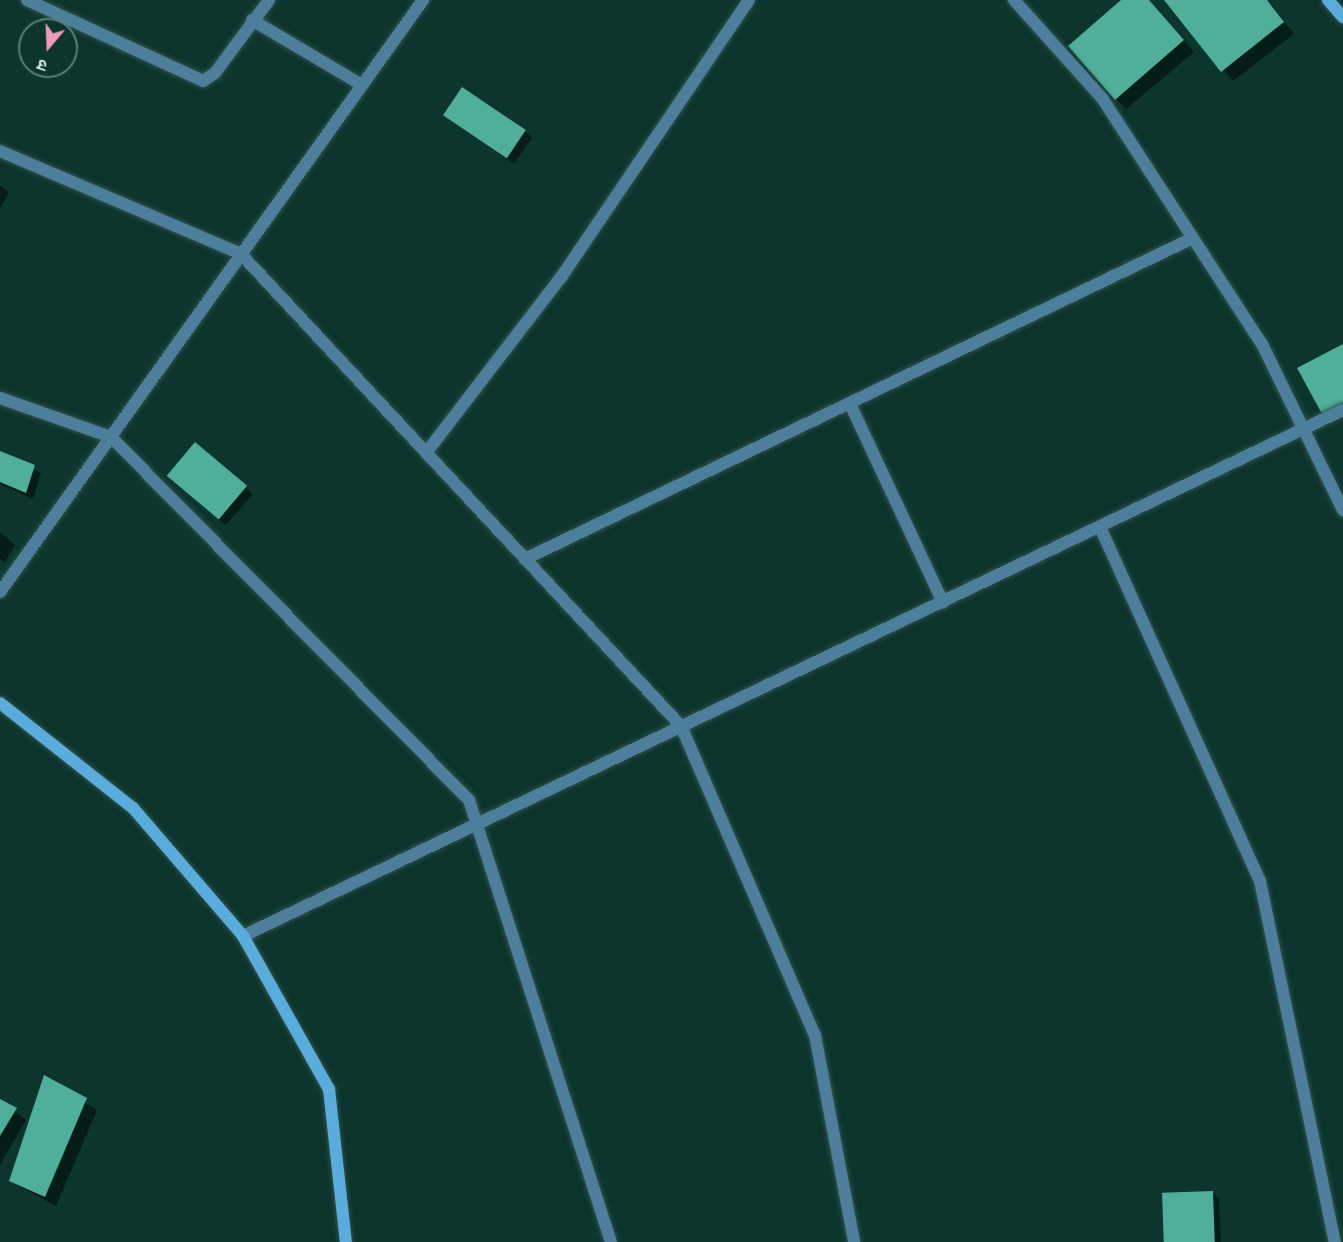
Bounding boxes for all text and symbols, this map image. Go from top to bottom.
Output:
north arrow [18,18,78,78]
text: उ [35,52,50,75]

